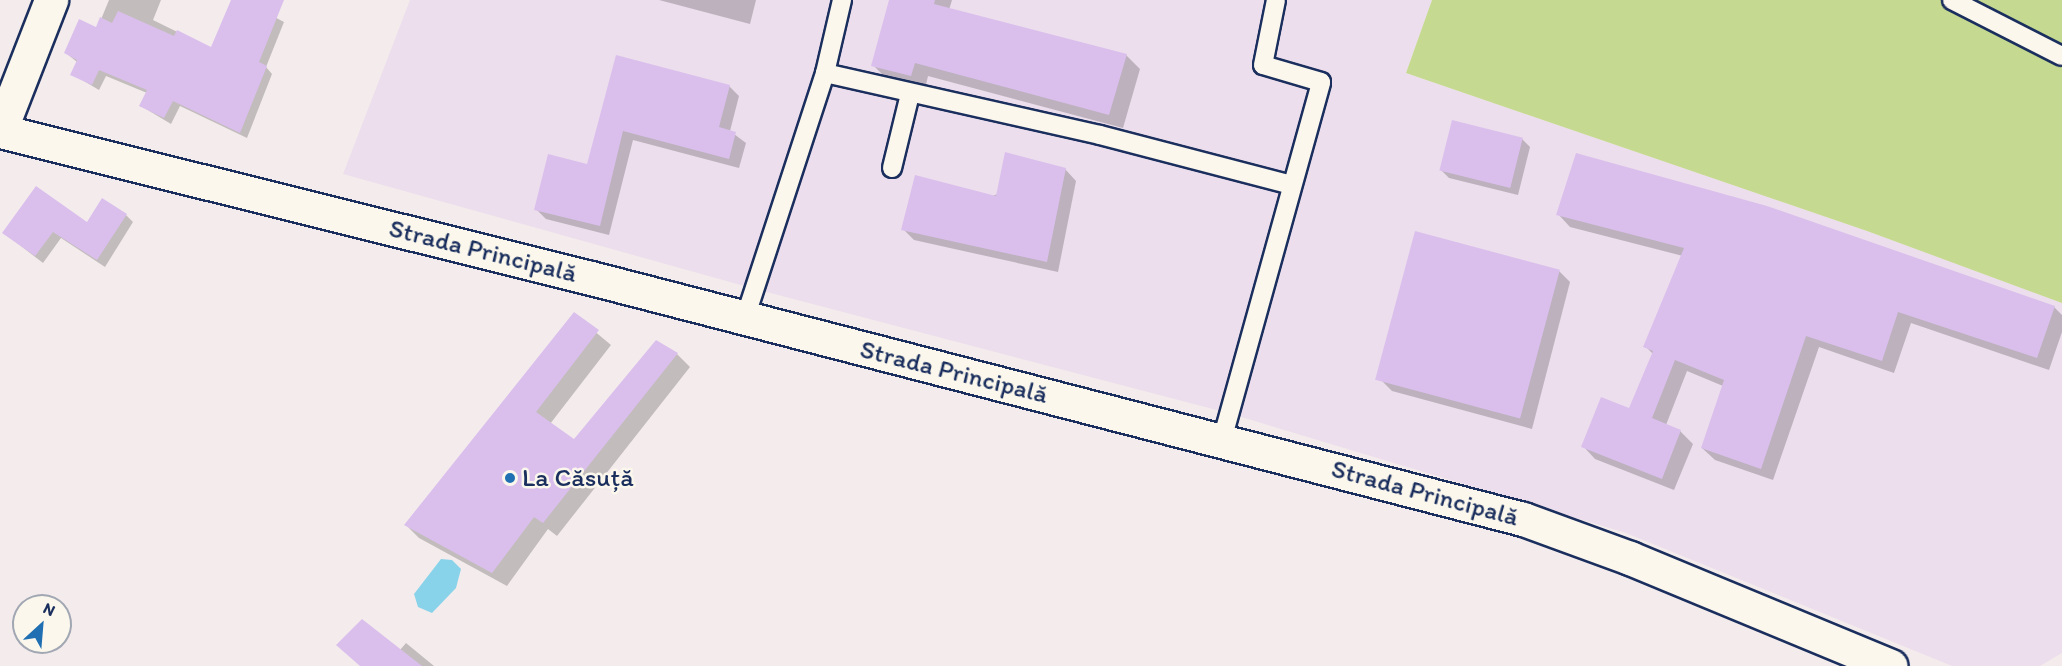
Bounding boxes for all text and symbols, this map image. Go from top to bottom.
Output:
street label: Strada Principală [385,212,581,290]
street label: Strada Principală [856,333,1052,411]
street label: Strada Principală [1328,453,1522,533]
place label: La Căsuță [522,462,634,494]
marker: La Căsuță [503,471,517,485]
north arrow [12,594,72,654]
text: N [40,598,58,620]

